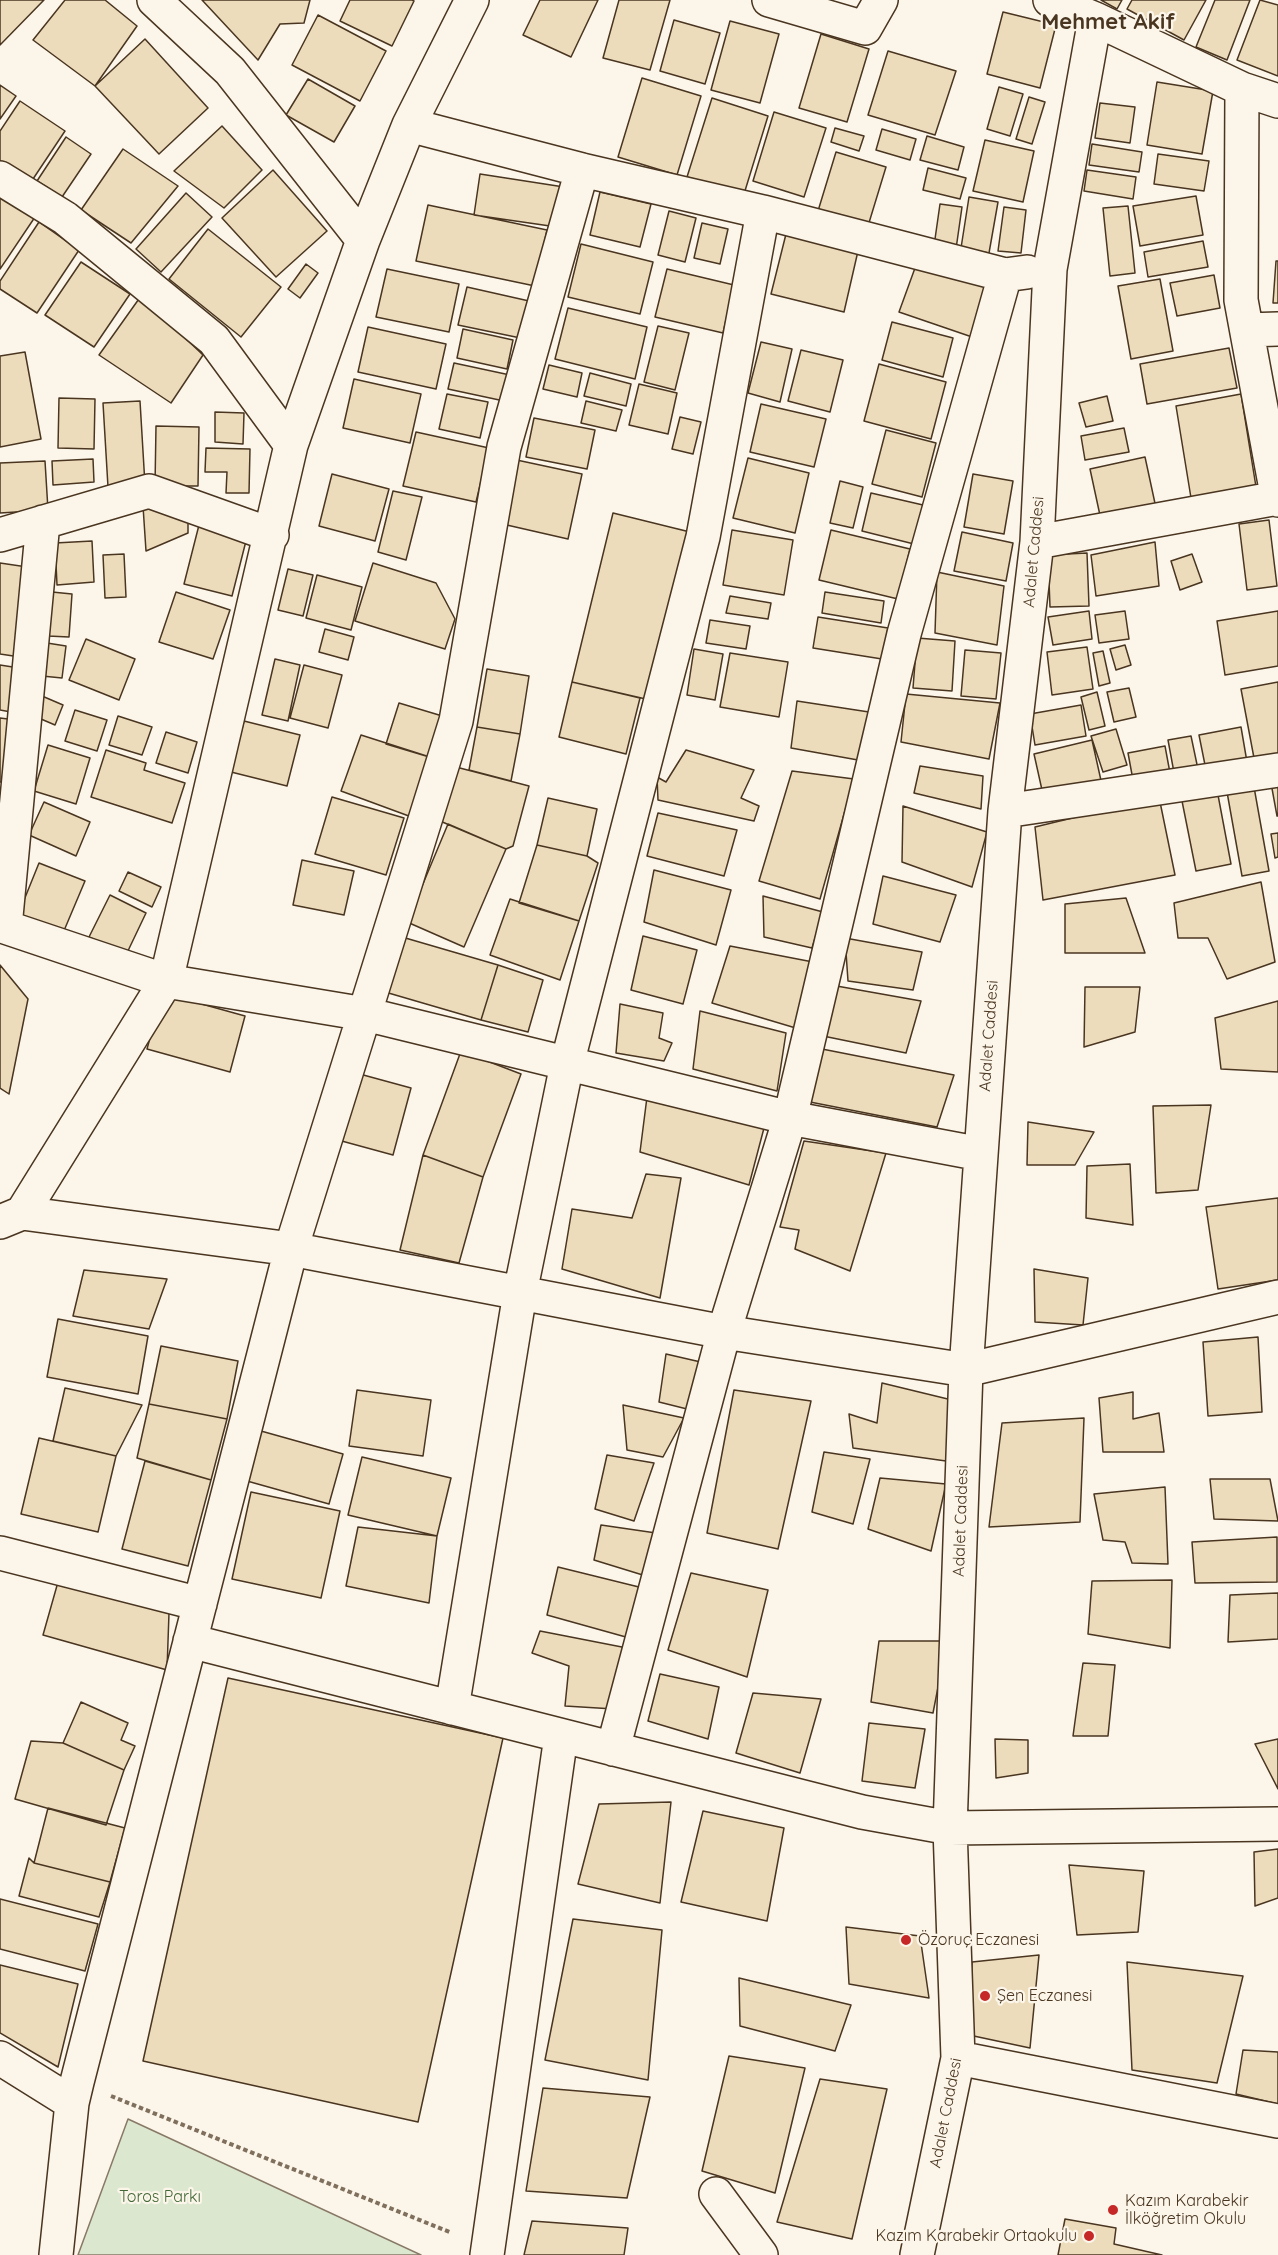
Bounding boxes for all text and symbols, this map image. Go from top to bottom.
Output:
district label: Mehmet Akif [1041,9,1175,35]
street label: Adalet Caddesi [1020,496,1048,608]
street label: Adalet Caddesi [976,980,1002,1092]
street label: Adalet Caddesi [949,1465,973,1577]
place label: Özoruç Eczanesi [918,1930,1039,1950]
marker: Özoruç Eczanesi [899,1933,913,1947]
place label: Şen Eczanesi [997,1986,1093,2006]
marker: Şen Eczanesi [978,1989,992,2003]
street label: Adalet Caddesi [926,2056,966,2170]
park label: Toros Parkı [119,2187,201,2207]
place label: Kazım Karabekir İlköğretim Okulu [1125,2191,1249,2229]
marker: Kazım Karabekir İlköğretim Okulu [1106,2203,1120,2217]
place label: Kazım Karabekir Ortaokulu [876,2226,1077,2246]
marker: Kazım Karabekir Ortaokulu [1082,2229,1096,2243]

